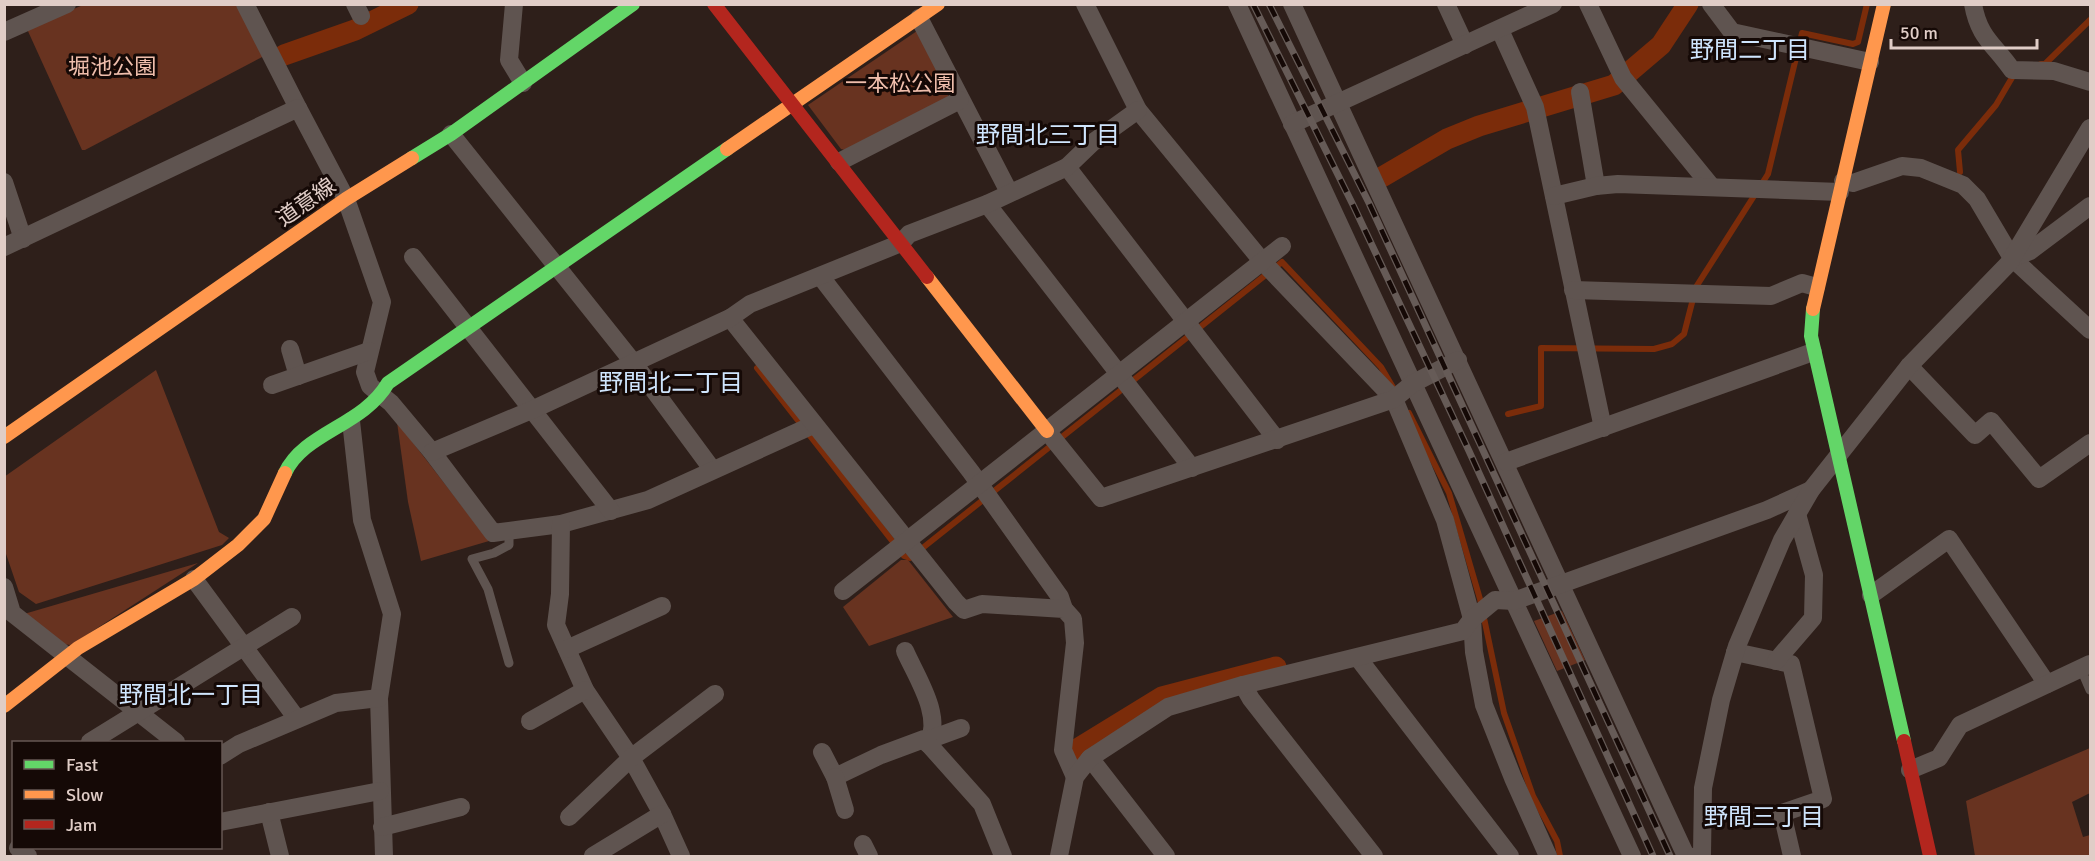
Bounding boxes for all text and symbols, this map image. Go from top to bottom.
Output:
scale bar [1891,12,2036,50]
text: 50 m [1900,22,1938,44]
district label: 野間二丁目 [1690,35,1810,65]
park label: 堀池公園 [68,53,156,80]
park label: 一本松公園 [845,70,955,97]
district label: 野間北三丁目 [976,120,1120,150]
street label: 道意線 [271,172,341,232]
district label: 野間北二丁目 [599,368,743,398]
district label: 野間北一丁目 [119,680,263,710]
legend [12,741,222,849]
text: Fast [66,754,98,776]
text: Slow [66,784,103,806]
district label: 野間三丁目 [1704,802,1824,832]
text: Jam [66,814,97,836]

